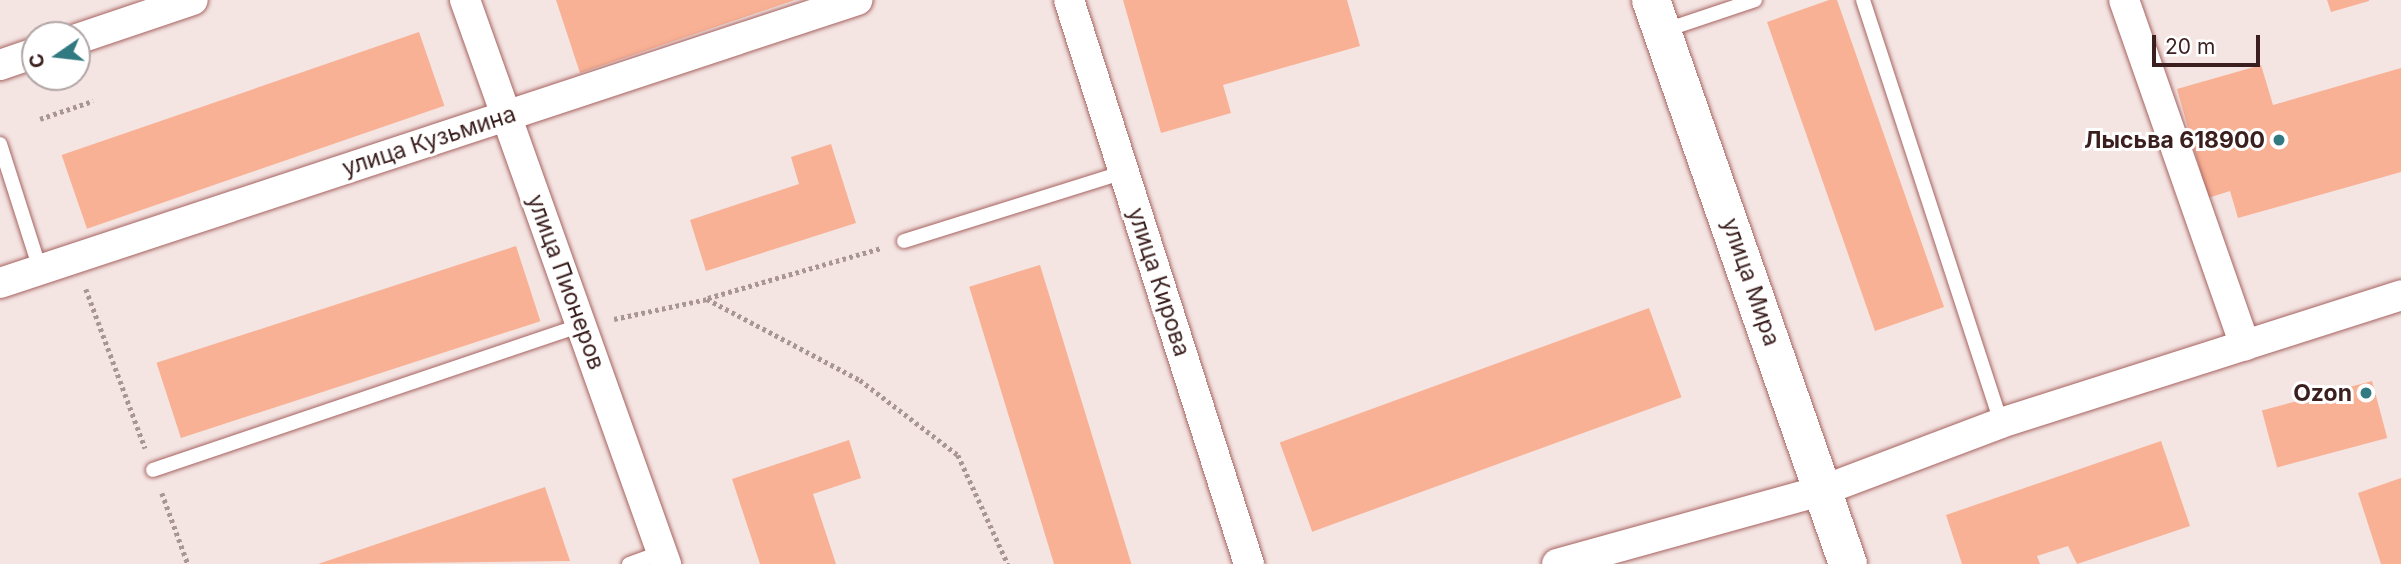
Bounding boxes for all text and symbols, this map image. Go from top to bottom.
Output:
north arrow [21,21,91,91]
scale bar [2156,21,2264,65]
text: 20 m [2165,34,2215,59]
text: С [24,51,50,70]
street label: улица Кузьмина [339,100,519,182]
place label: Лысьва 618900 [2084,126,2265,154]
marker: Лысьва 618900 [2271,132,2287,148]
street label: улица Пионеров [522,191,610,373]
street label: улица Кирова [1122,204,1196,360]
street label: улица Мира [1716,214,1786,350]
place label: Ozon [2293,379,2352,407]
marker: Ozon [2358,385,2374,401]

